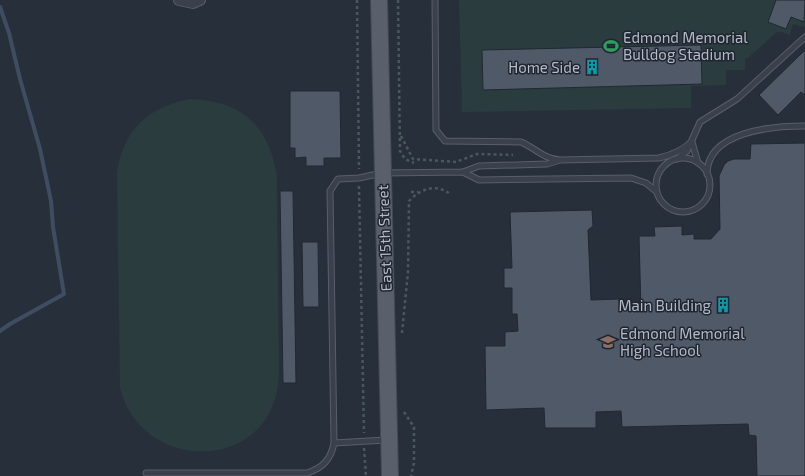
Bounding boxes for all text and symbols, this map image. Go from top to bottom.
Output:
place label: Edmond Memorial Bulldog Stadium [623,28,748,63]
sports icon: Edmond Memorial Bulldog Stadium [602,37,620,55]
place label: Home Side [508,58,580,76]
building icon: Home Side [583,58,601,76]
street label: East 15th Street [373,184,395,292]
place label: Main Building [618,296,712,314]
building icon: Main Building [714,296,732,314]
place label: Edmond Memorial High School [620,324,745,359]
school or university icon: Edmond Memorial High School [599,333,617,351]

